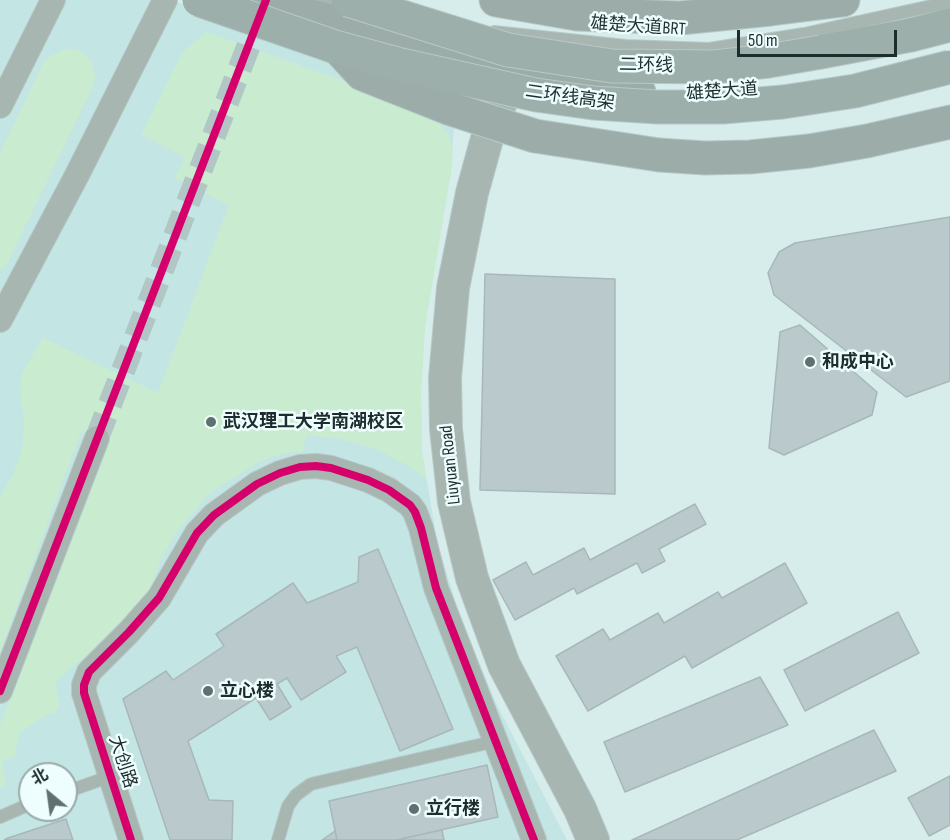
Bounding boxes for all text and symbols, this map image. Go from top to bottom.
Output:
street label: 雄楚大道BRT [590,13,686,41]
scale bar [740,18,900,56]
text: 50 m [748,30,778,51]
street label: 二环线 [619,55,673,77]
street label: 雄楚大道 [685,79,759,105]
street label: 二环线高架 [524,81,616,115]
place label: 和成中心 [822,351,894,373]
marker: 和成中心 [803,355,817,369]
place label: 武汉理工大学南湖校区 [223,411,403,433]
marker: 武汉理工大学南湖校区 [204,415,218,429]
street label: Liuyuan Road [436,424,466,506]
place label: 立心楼 [220,680,274,702]
marker: 立心楼 [201,684,215,698]
street label: 大创路 [103,733,141,791]
north arrow [18,762,78,822]
text: 北 [28,765,52,790]
place label: 立行楼 [426,798,480,820]
marker: 立行楼 [407,802,421,816]

